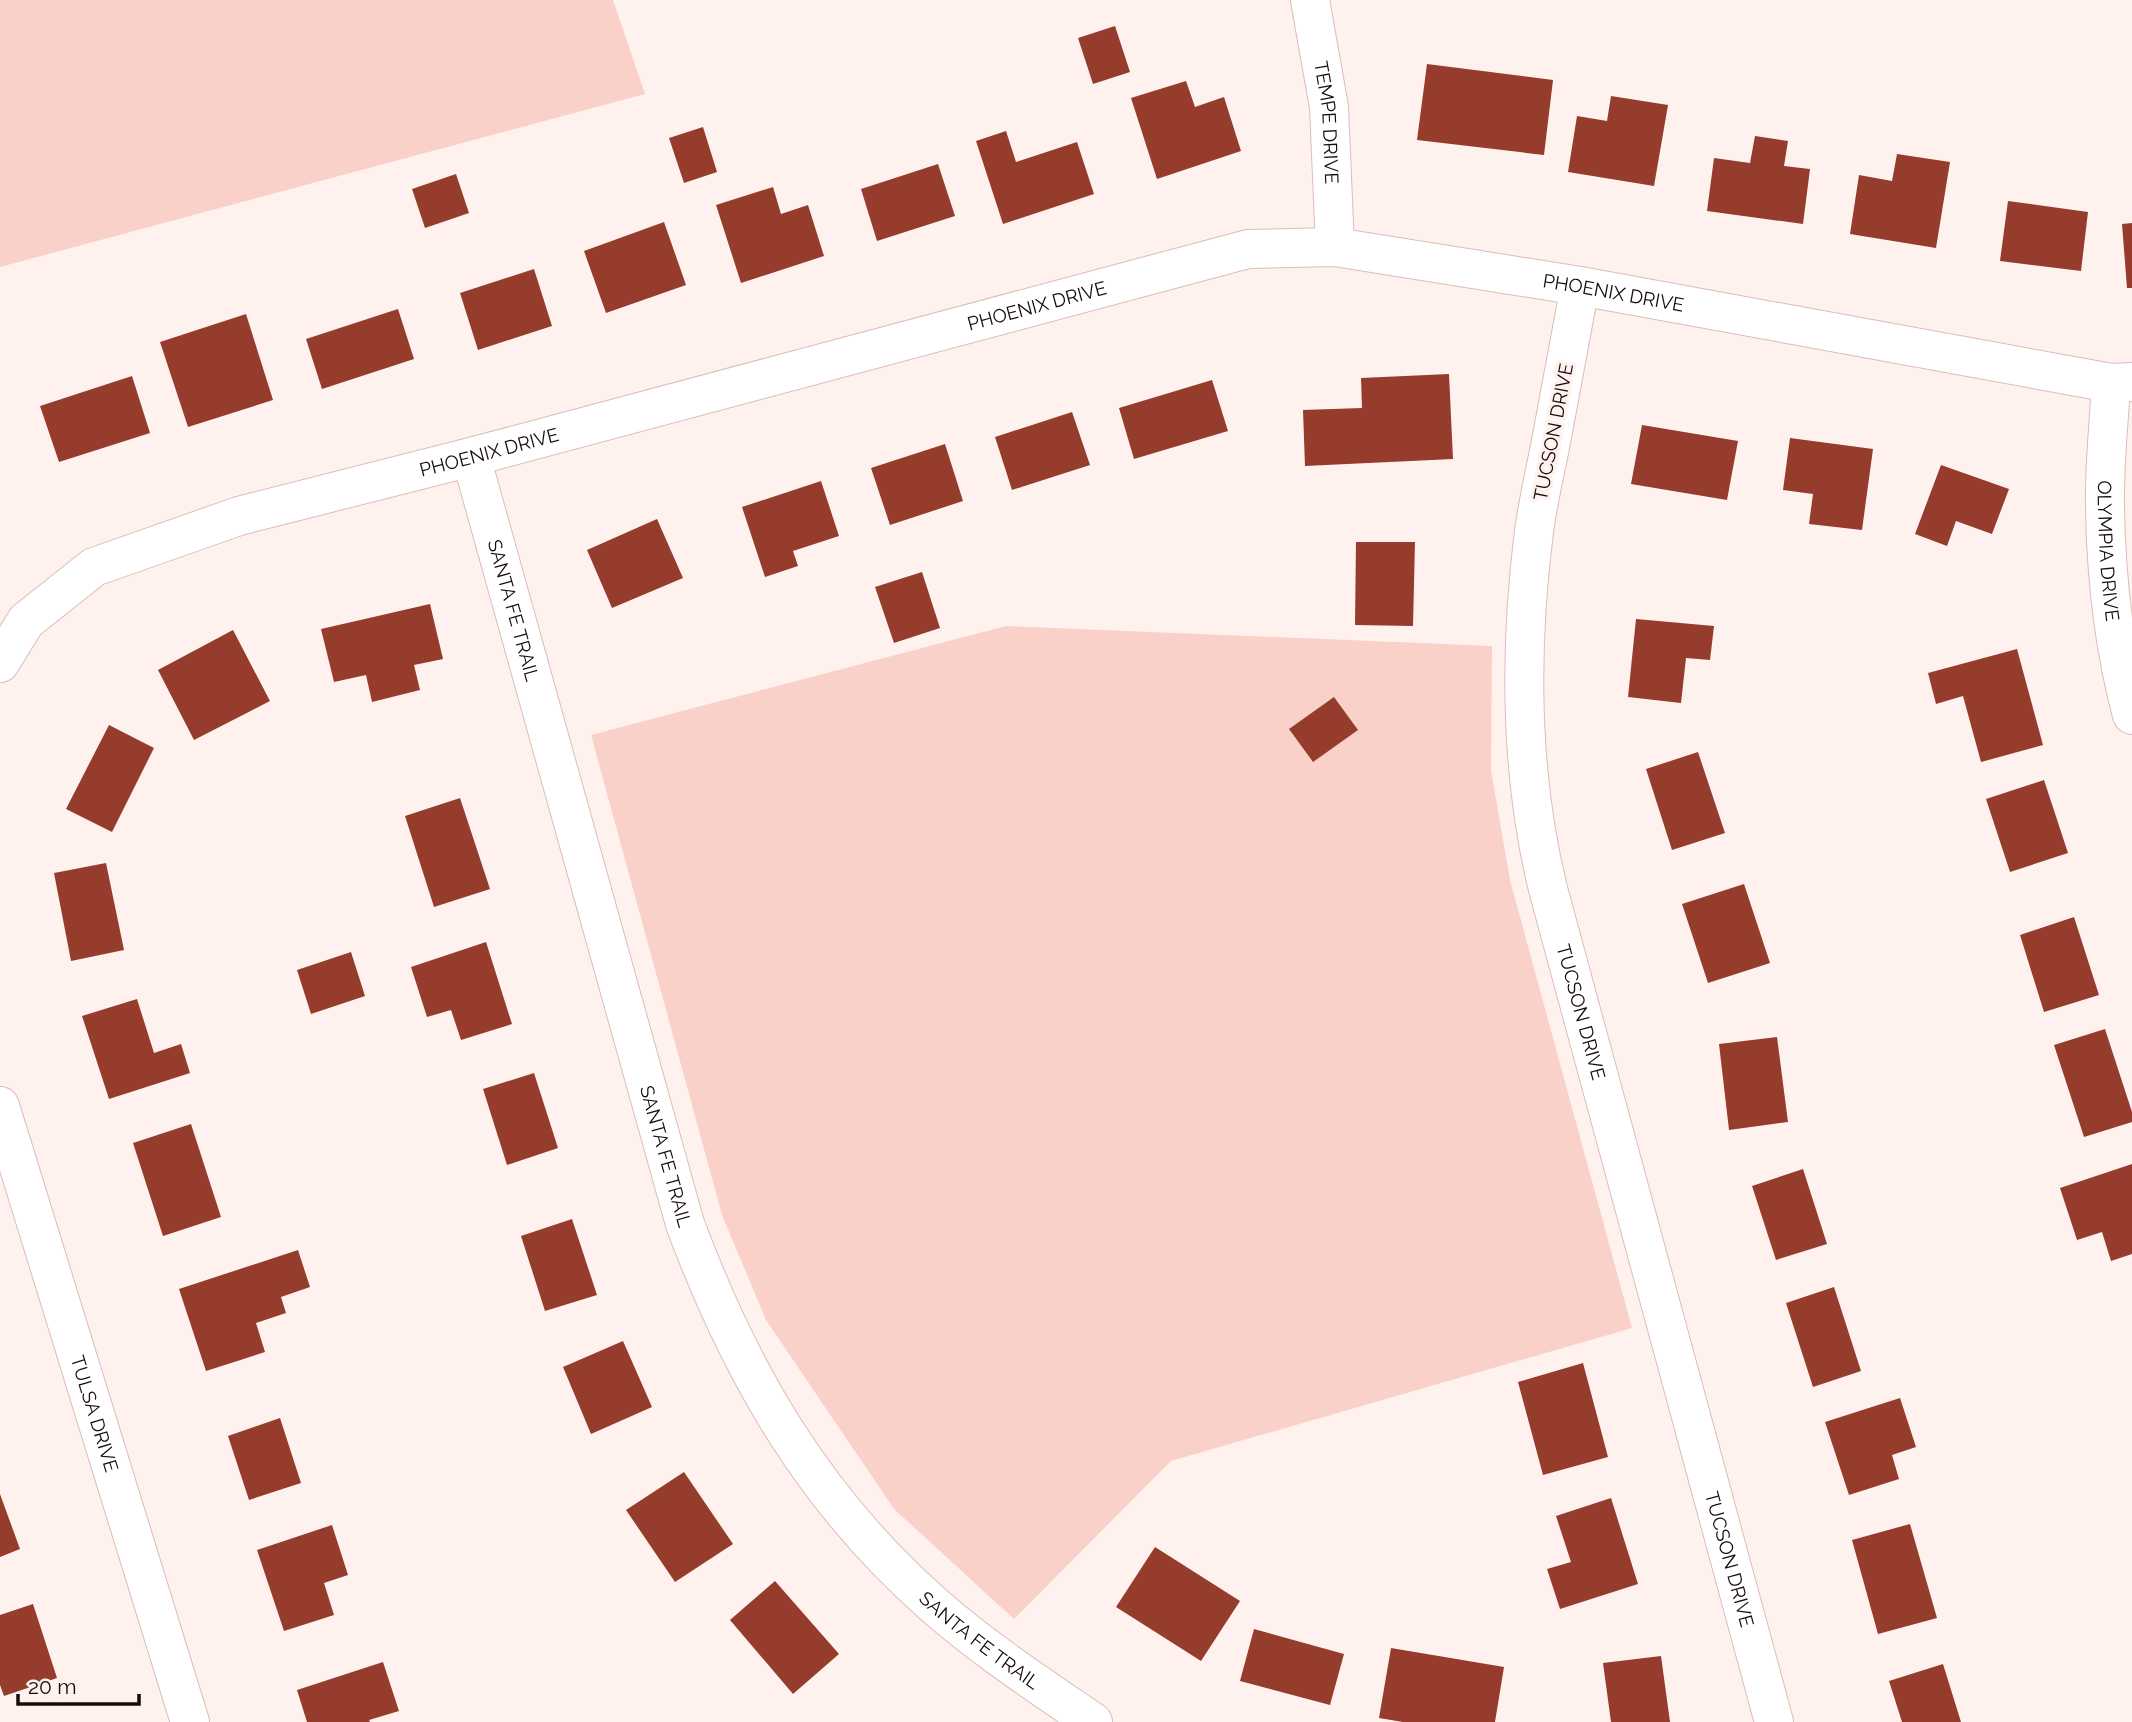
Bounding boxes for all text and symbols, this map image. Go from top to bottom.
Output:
street label: TEMPE DRIVE [1310,59,1343,184]
street label: PHOENIX DRIVE [1541,269,1686,316]
street label: PHOENIX DRIVE [965,276,1109,335]
street label: TUCSON DRIVE [1529,361,1577,503]
street label: PHOENIX DRIVE [417,423,561,481]
street label: OLYMPIA DRIVE [2094,480,2124,622]
street label: SANTA FE TRAIL [484,537,544,683]
street label: TUCSON DRIVE [1552,942,1610,1082]
street label: SANTA FE TRAIL [636,1083,696,1230]
street label: TULSA DRIVE [67,1353,123,1475]
street label: TUCSON DRIVE [1701,1489,1759,1629]
street label: SANTA FE TRAIL [915,1587,1044,1693]
scale bar [18,1662,138,1706]
text: 20 m [28,1674,76,1699]

